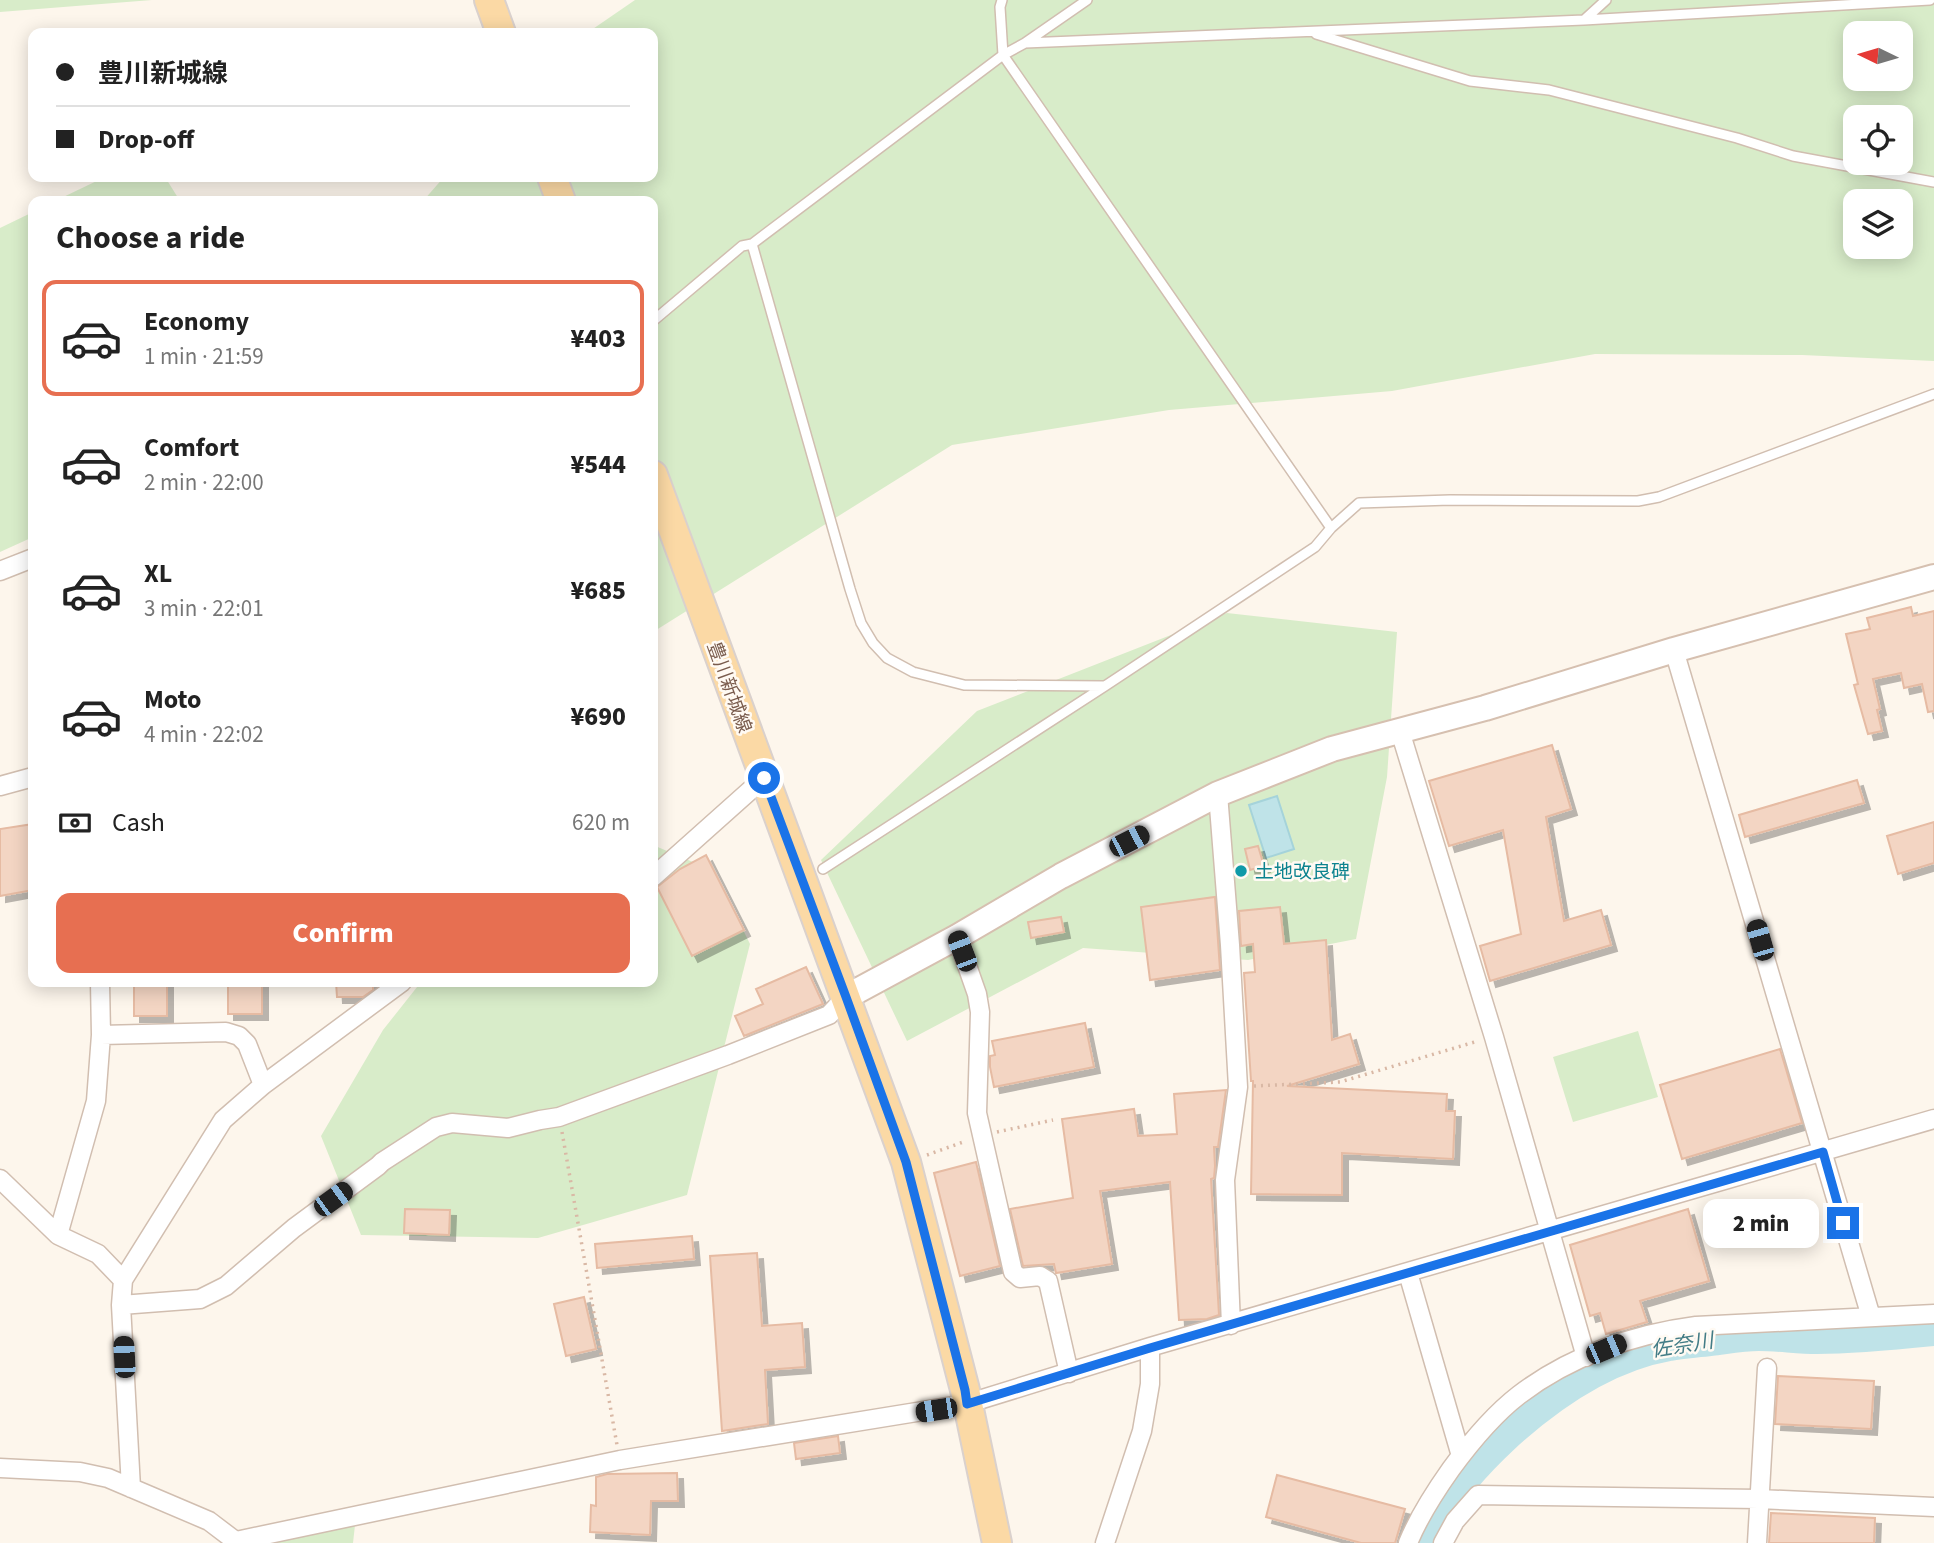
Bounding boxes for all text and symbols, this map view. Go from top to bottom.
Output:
north arrow [1843,21,1913,91]
map controls [1843,21,1913,259]
text: 豊川新城線 [98,55,228,92]
button: locate [1843,105,1913,175]
text: Drop-off [98,121,194,158]
button: layers [1843,189,1913,259]
text: Choose a ride [56,215,245,261]
text: Economy [144,303,249,340]
icon: car [60,307,123,370]
text: ¥403 [570,320,626,357]
text: 1 min · 21:59 [144,340,264,373]
text: Comfort [144,429,239,466]
icon: car [60,433,123,496]
text: ¥544 [570,446,626,483]
text: 2 min · 22:00 [144,466,264,499]
text: XL [144,555,172,592]
icon: car [60,559,123,622]
text: ¥685 [570,572,626,609]
text: 3 min · 22:01 [144,592,264,625]
street label: 豊川新城線 [700,638,758,737]
text: Moto [144,681,201,718]
icon: car [60,685,123,748]
text: ¥690 [570,698,626,735]
text: 4 min · 22:02 [144,718,264,751]
route start [748,762,780,794]
icon: cash [56,804,94,842]
text: Cash [112,804,165,841]
text: 620 m [572,806,630,839]
car [1106,822,1153,860]
place label: 土地改良碑 [1255,859,1350,886]
marker: 土地改良碑 [1233,863,1249,879]
button: Confirm [56,893,630,973]
car [1745,917,1776,963]
car [945,928,980,974]
car [310,1178,357,1220]
callout: 2 min [1703,1198,1818,1248]
text: 2 min [1733,1207,1789,1240]
route end [1827,1207,1859,1239]
water label: 佐奈川 [1649,1325,1717,1365]
car [1583,1331,1630,1367]
car [113,1335,136,1379]
car [914,1396,959,1424]

